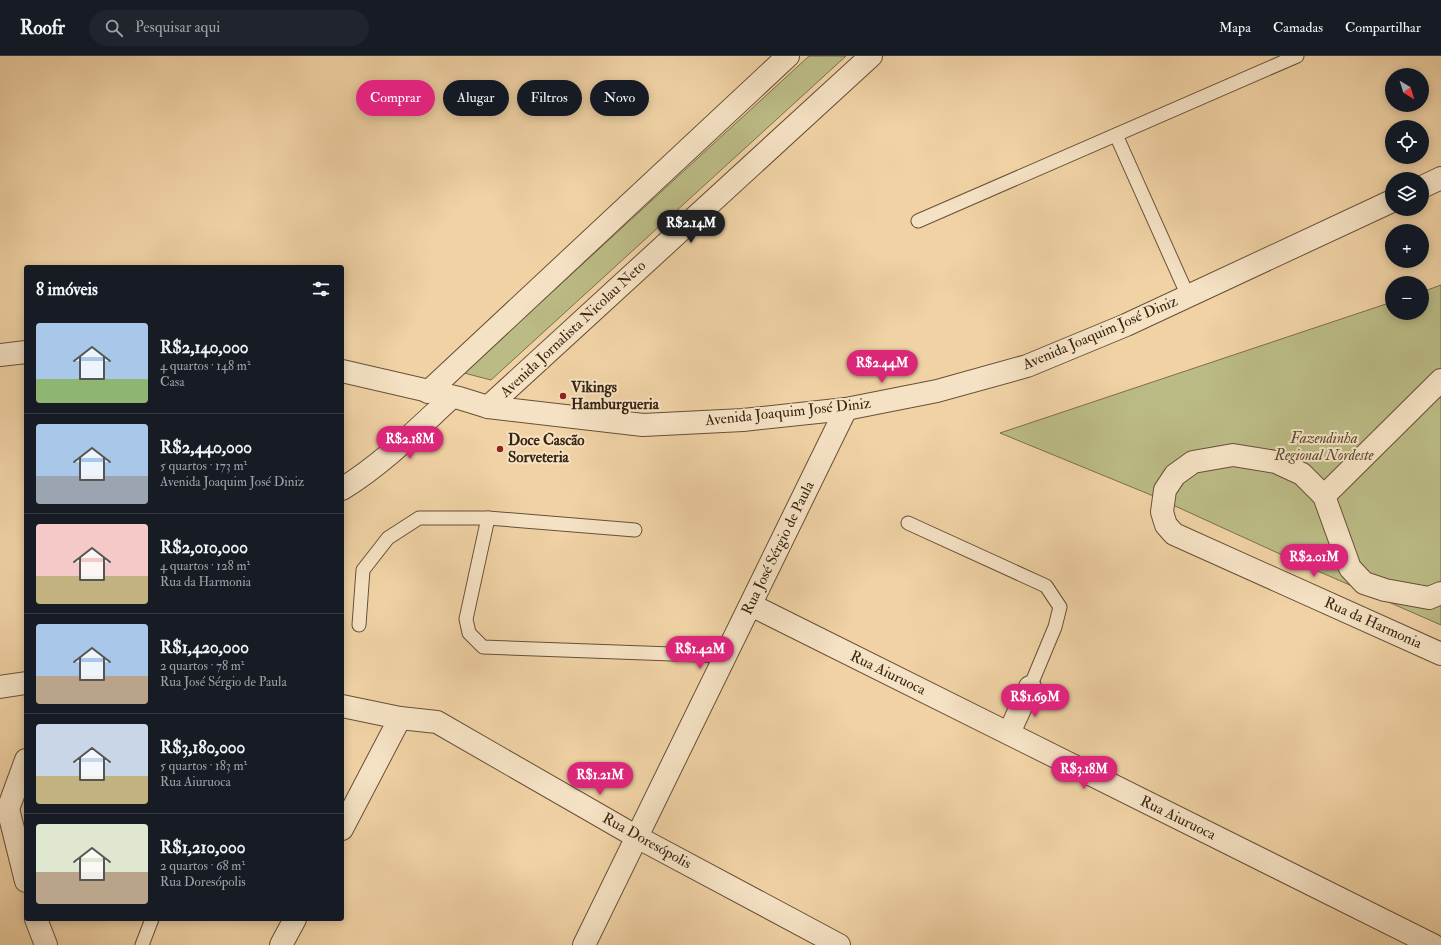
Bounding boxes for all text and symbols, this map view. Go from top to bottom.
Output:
search box [89,10,369,46]
text: Roofr [20,16,65,40]
icon: search [103,17,125,39]
text: Pesquisar aqui [135,18,220,37]
text: Mapa [1219,19,1251,36]
text: Camadas [1273,19,1323,36]
text: Compartilhar [1345,19,1421,36]
north arrow [1385,68,1429,112]
map controls [1385,68,1429,320]
chip: Comprar [356,80,435,116]
chip: Alugar [443,80,509,116]
chip: Filtros [517,80,582,116]
chip: Novo [590,80,649,116]
button: locate [1385,120,1429,164]
button: layers [1385,172,1429,216]
pin: R$2.14M [654,210,728,244]
text: R$2.14M [666,215,716,231]
button: + [1385,224,1429,268]
street label: Avenida Jornalista Nicolau Neto [495,256,651,403]
button: − [1385,276,1429,320]
icon: filters [310,278,332,300]
text: 8 imóveis [36,279,98,300]
street label: Avenida Joaquim José Diniz [1019,292,1181,376]
text: R$2,140,000 [160,337,249,358]
icon: home [68,339,116,387]
pin: R$2.44M [845,350,919,384]
text: R$2.44M [856,355,908,371]
text: 4 quartos · 148 m² [160,358,251,374]
text: Casa [160,374,185,390]
place label: Vikings Hamburgueria [570,378,660,415]
marker: Vikings Hamburgueria [558,391,568,401]
street label: Avenida Joaquim José Diniz [703,394,872,431]
pin: R$2.18M [373,426,447,460]
park label: Fazendinha Regional Nordeste [1274,429,1374,465]
text: R$2.18M [385,431,435,447]
place label: Doce Cascão Sorveteria [508,431,585,467]
text: R$2,440,000 [160,437,252,458]
icon: home [68,440,116,488]
marker: Doce Cascão Sorveteria [495,444,505,454]
text: 5 quartos · 173 m² [160,458,247,474]
text: Avenida Joaquim José Diniz [160,474,304,490]
street label: Rua José Sérgio de Paula [737,477,820,618]
text: R$2,010,000 [160,537,248,558]
icon: home [68,540,116,588]
pin: R$2.01M [1277,544,1351,578]
text: R$2.01M [1289,549,1339,565]
text: 4 quartos · 128 m² [160,558,250,574]
text: Rua da Harmonia [160,574,251,590]
street label: Rua da Harmonia [1321,593,1426,653]
pin: R$1.42M [663,636,737,670]
text: R$1,420,000 [160,637,249,658]
icon: home [68,640,116,688]
text: R$1.42M [675,641,725,657]
street label: Rua Aiuruoca [847,647,930,700]
text: 2 quartos · 78 m² [160,658,245,674]
text: Rua José Sérgio de Paula [160,674,287,690]
pin: R$1.69M [998,684,1072,718]
text: R$1.69M [1010,689,1060,705]
text: R$3,180,000 [160,737,245,758]
icon: home [68,740,116,788]
pin: R$3.18M [1047,756,1121,790]
text: 5 quartos · 183 m² [160,758,247,774]
text: R$3.18M [1060,761,1108,777]
pin: R$1.21M [563,762,637,796]
text: R$1.21M [576,767,624,783]
text: Rua Aiuruoca [160,774,231,790]
street label: Rua Aiuruoca [1137,792,1220,845]
street label: Rua Doresópolis [599,809,695,874]
text: R$1,210,000 [160,837,245,858]
icon: home [68,840,116,888]
text: 2 quartos · 68 m² [160,858,245,874]
text: Rua Doresópolis [160,874,246,890]

